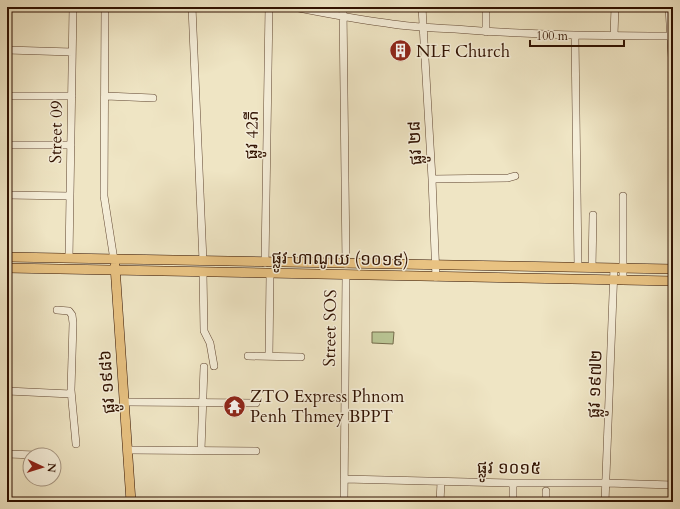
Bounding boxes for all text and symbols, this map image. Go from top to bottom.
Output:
scale bar [530,22,624,48]
text: 100 m [536,28,569,44]
building icon: NLF Church [387,38,413,64]
place label: NLF Church [416,40,511,63]
street label: Street 09 [44,100,68,164]
street label: ផ្លូវ 42ភី [240,110,267,160]
street label: ផ្លូវ ២៨ [402,120,431,166]
street label: ផ្លូវ ហាណូយ (១០១៩) [271,246,409,275]
street label: Street SOS [318,289,342,367]
street label: ផ្លូវ ១៩៨៦ [93,349,124,415]
street label: ផ្លូវ ១៩៧២ [582,349,611,419]
place label: ZTO Express Phnom Penh Thmey BPPT [250,385,405,428]
temple icon: ZTO Express Phnom Penh Thmey BPPT [222,393,248,419]
north arrow [22,447,62,487]
street label: ផ្លូវ ១០១៥ [477,456,541,483]
text: N [44,462,59,473]

